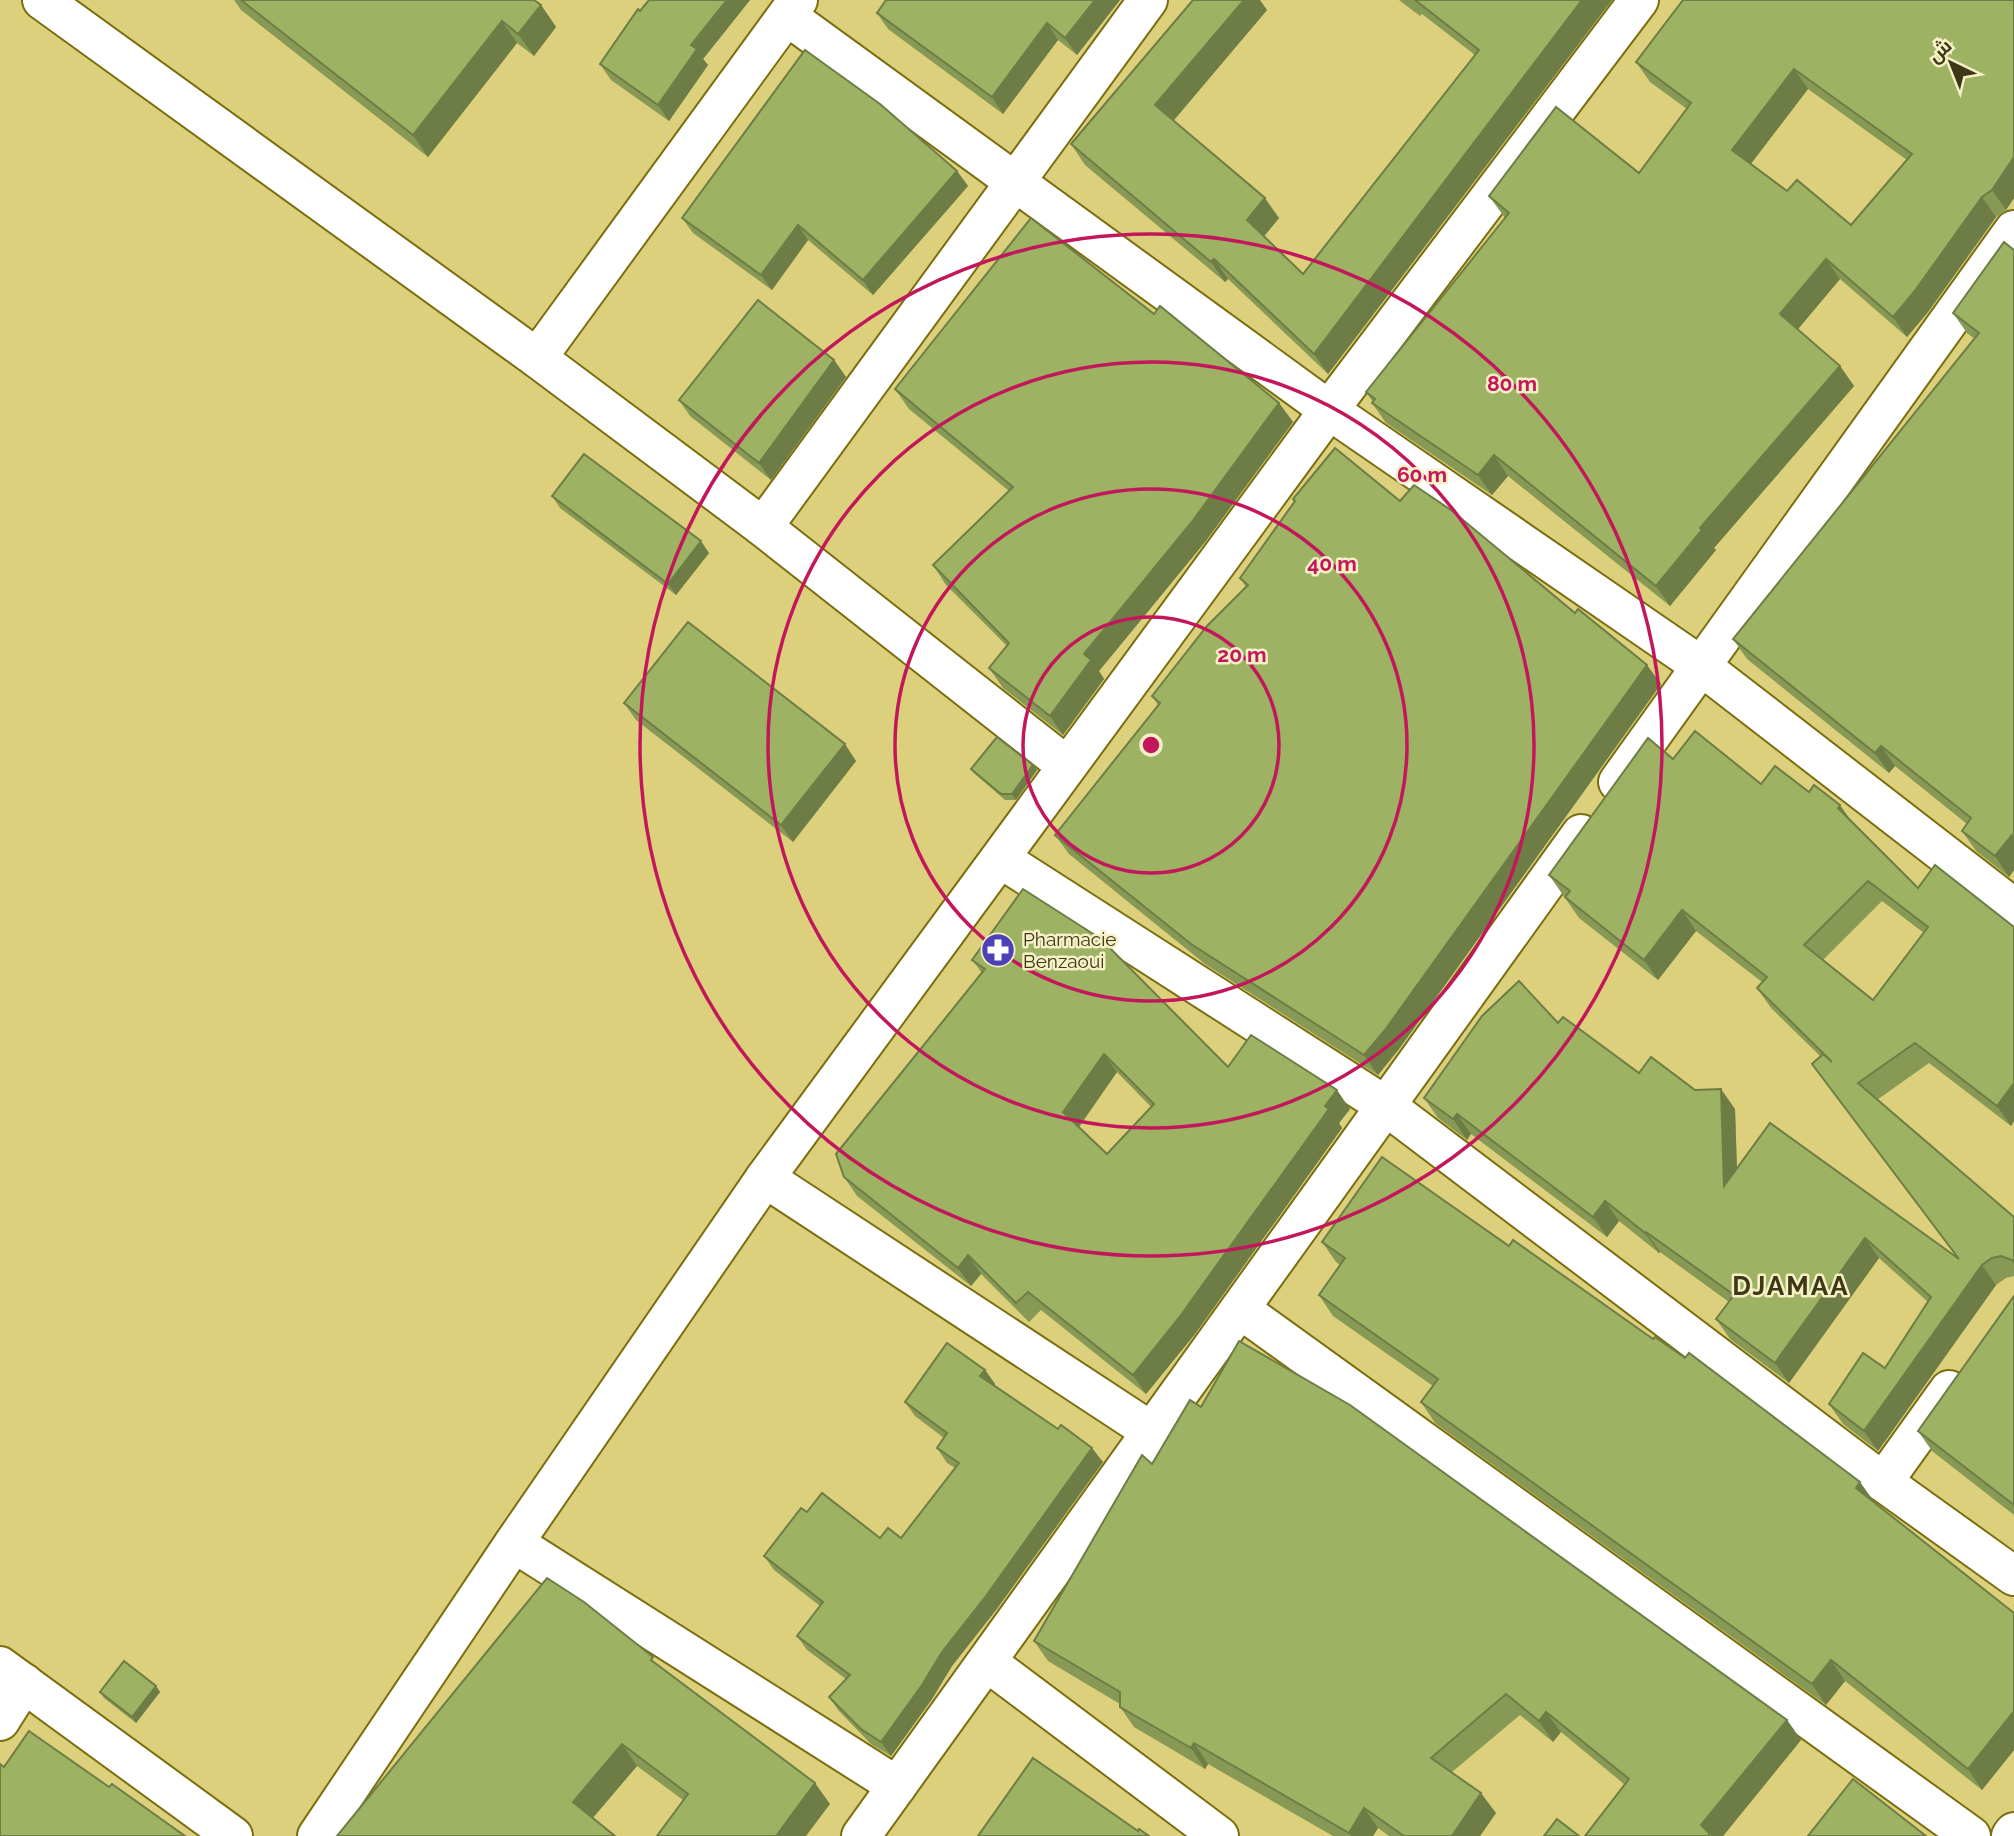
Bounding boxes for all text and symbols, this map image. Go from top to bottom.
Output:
north arrow [1916,28,1986,98]
text: ش [1923,34,1957,68]
text: 80 m [1487,371,1537,396]
text: 60 m [1397,462,1447,487]
text: 40 m [1307,551,1357,576]
text: 20 m [1217,642,1267,667]
centre of rings [1139,733,1163,757]
place label: Pharmacie Benzaoui [1023,928,1116,972]
pharmacy icon: Pharmacie Benzaoui [979,931,1017,969]
district label: DJAMAA [1732,1271,1850,1301]

